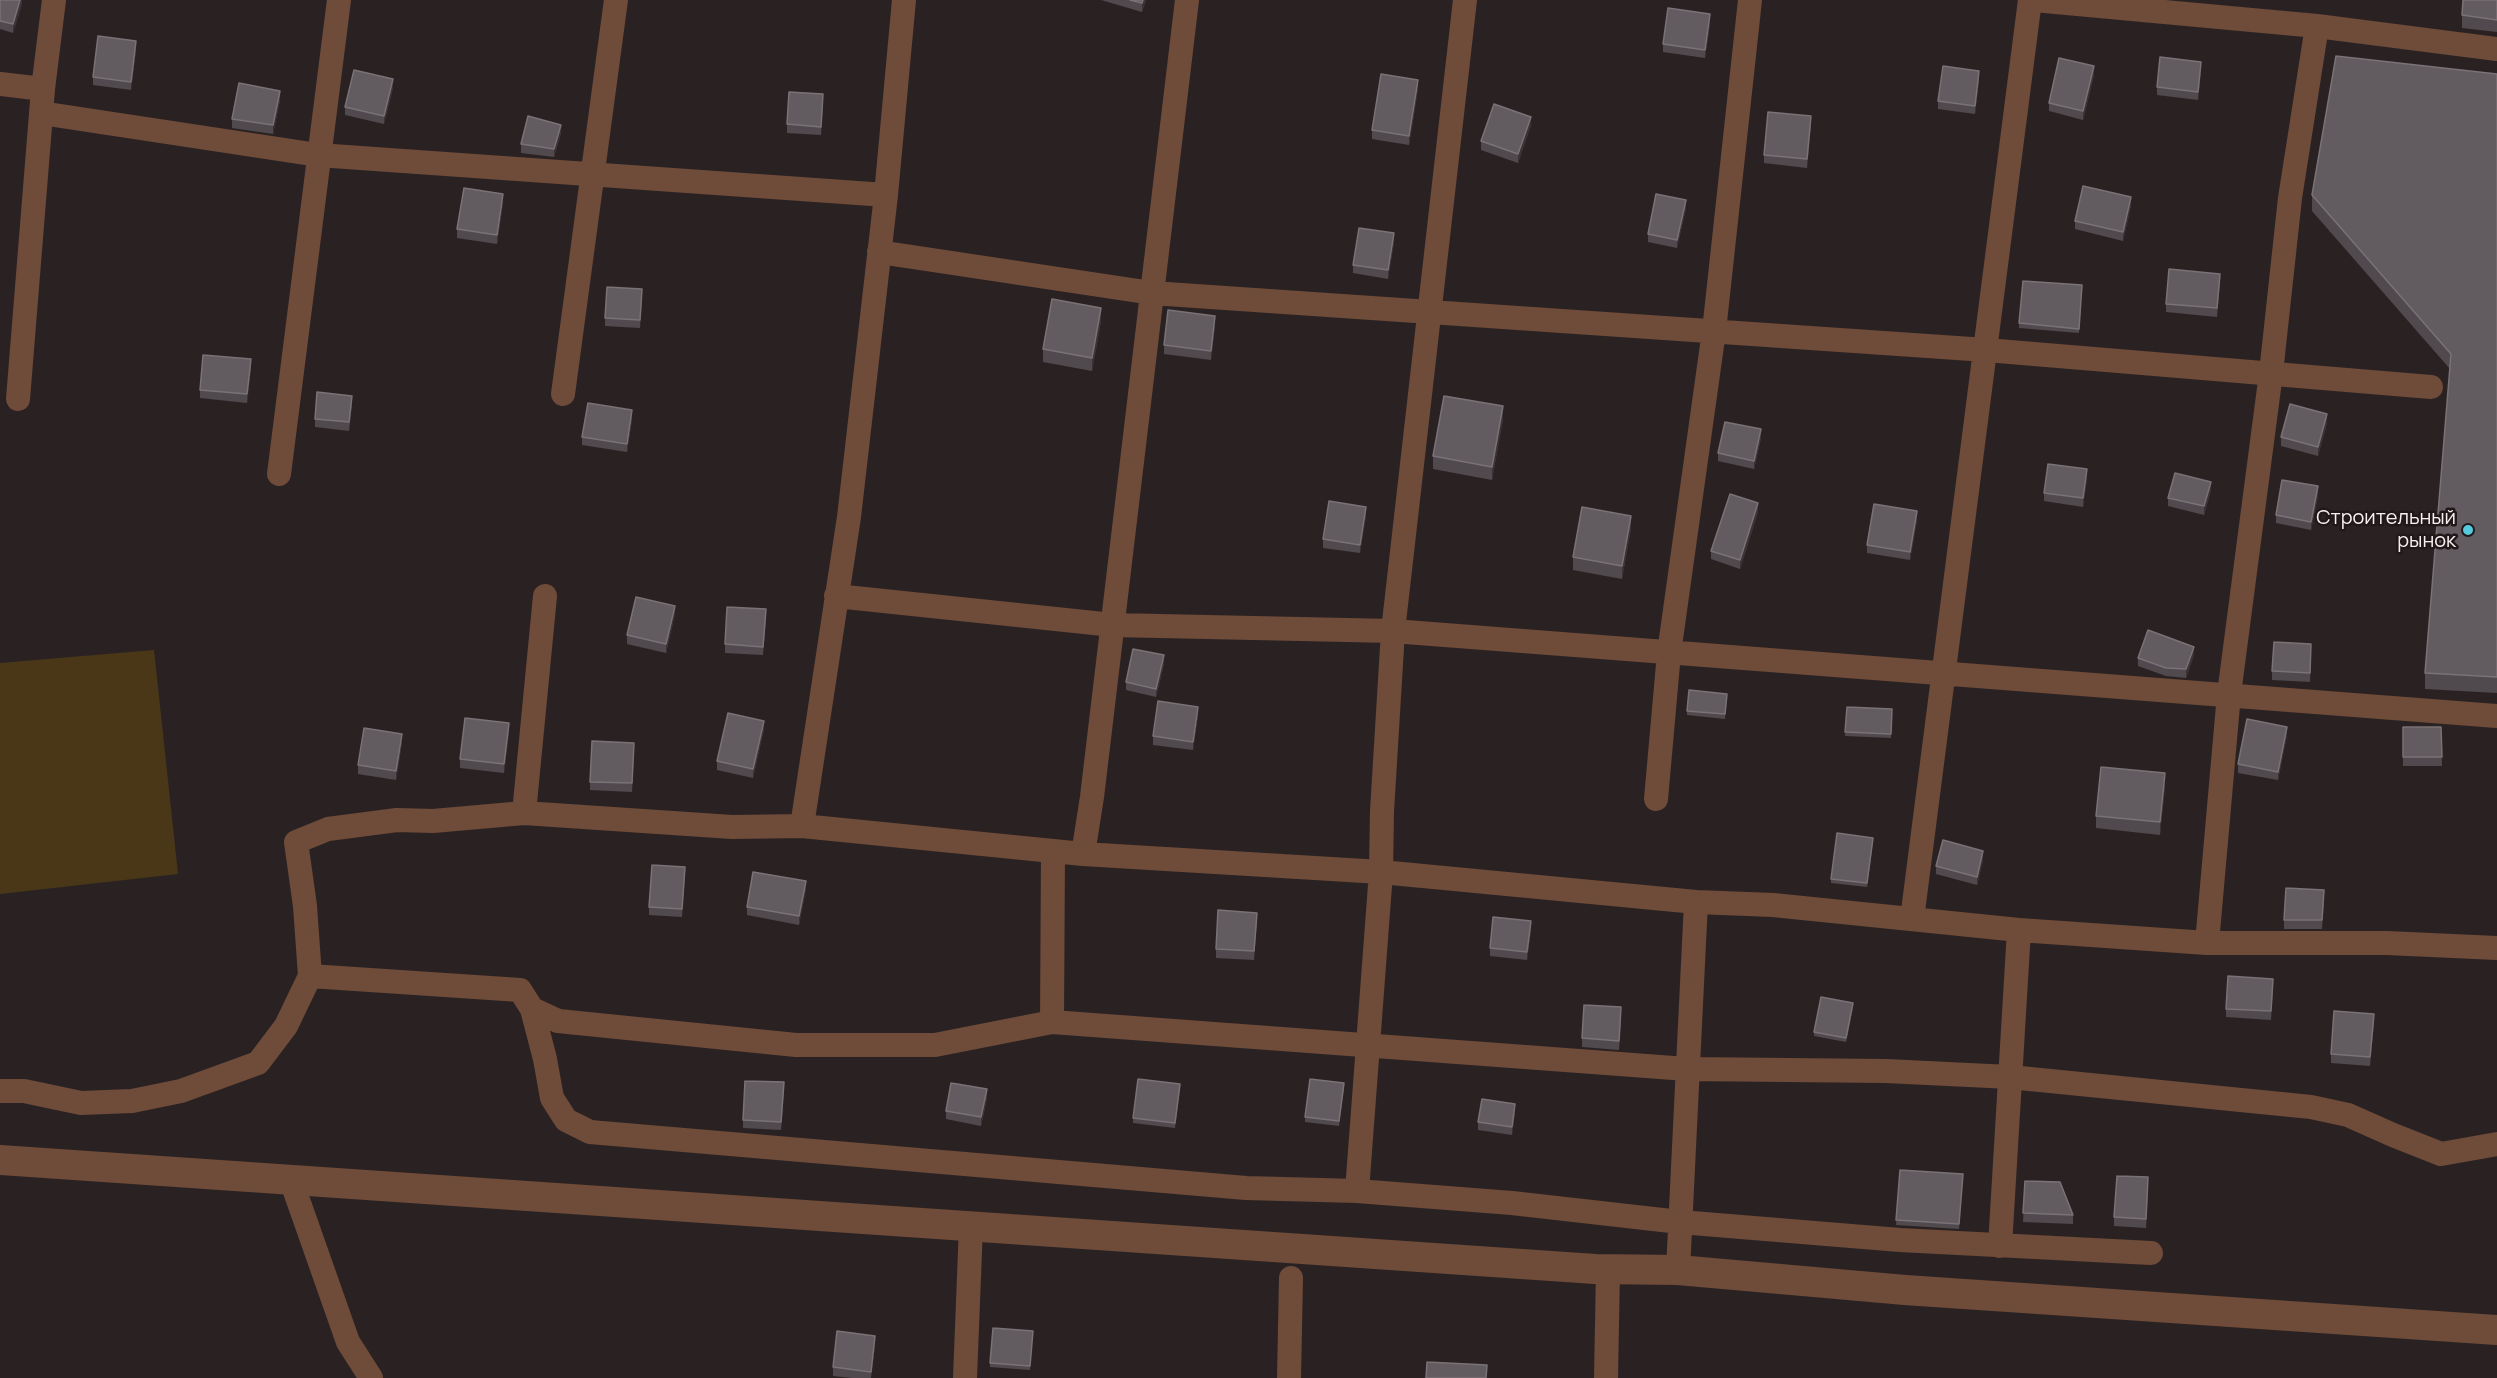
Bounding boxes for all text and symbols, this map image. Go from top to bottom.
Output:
place label: Строительный рынок [2316,506,2456,553]
marker: Строительный рынок [2461,523,2475,537]

